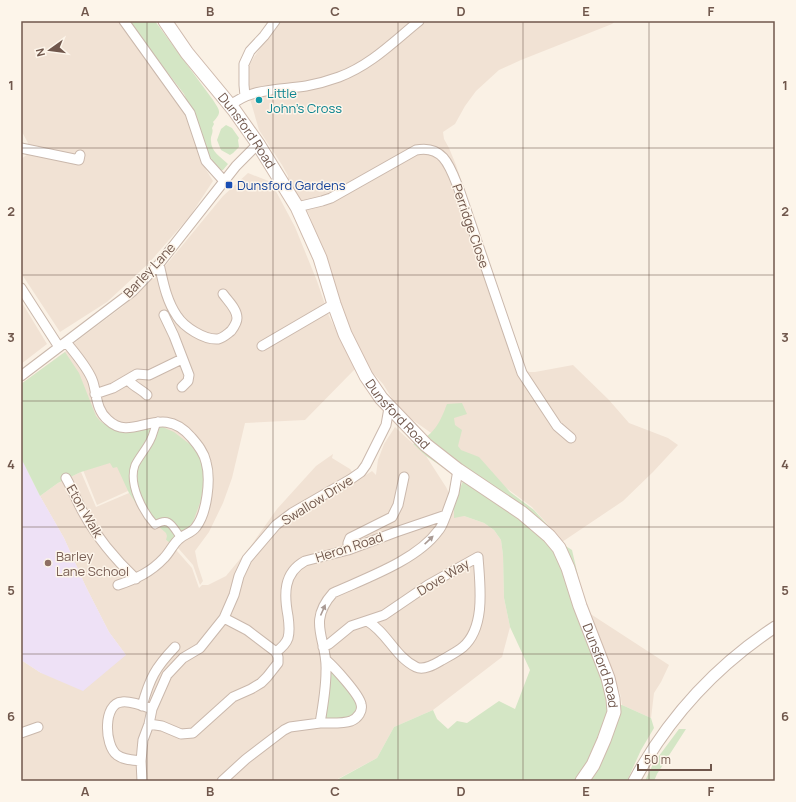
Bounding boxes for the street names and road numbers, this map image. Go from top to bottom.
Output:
street label: Dunsford Road [214,89,280,172]
street label: Perridge Close [448,182,494,271]
street label: Barley Lane [119,238,179,301]
street label: Dunsford Road [362,375,434,453]
street label: Swallow Drive [278,471,357,529]
street label: Eton Walk [63,481,108,541]
street label: Heron Road [313,528,385,566]
street label: Dove Way [414,554,473,600]
street label: Dunsford Road [578,620,623,709]

